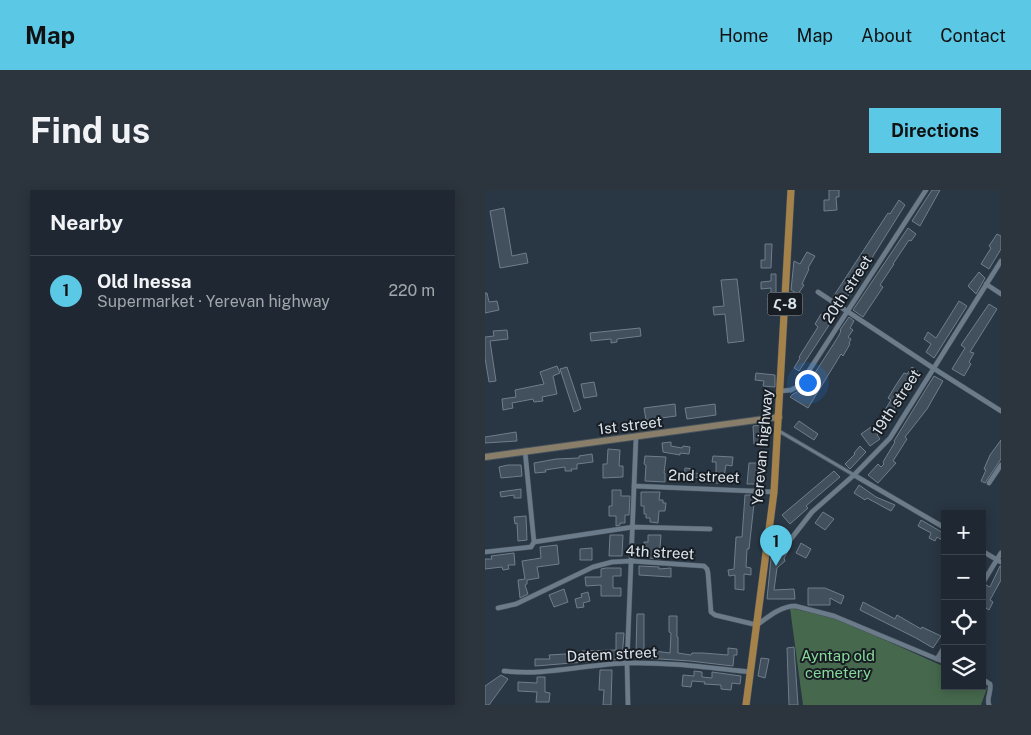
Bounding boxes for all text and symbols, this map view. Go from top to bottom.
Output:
text: Map [25,21,75,49]
text: Home [719,25,769,46]
text: Map [797,25,833,46]
text: About [861,25,912,46]
text: Contact [940,25,1006,46]
button: Directions [869,108,1001,153]
text: Find us [30,110,150,151]
text: Nearby [50,210,123,235]
street label: 20th street [819,252,875,326]
text: Old Inessa [97,270,192,292]
text: 1 [63,281,69,300]
text: 220 m [388,281,435,300]
text: Supermarket · Yerevan highway [97,292,330,311]
road number: Հ-8 [767,292,803,316]
street label: 19th street [868,366,924,438]
your location [795,370,821,396]
street label: Yerevan highway [748,388,776,506]
street label: 1st street [597,413,663,437]
street label: 2nd street [668,466,740,486]
map controls [941,510,986,690]
button: + [941,510,986,555]
pin: 1 [760,525,792,566]
street label: 4th street [625,542,695,562]
button: − [941,555,986,600]
button: locate [941,600,986,645]
street label: Datem street [566,643,658,665]
button: layers [941,645,986,690]
park label: Ayntap old cemetery [801,647,875,681]

